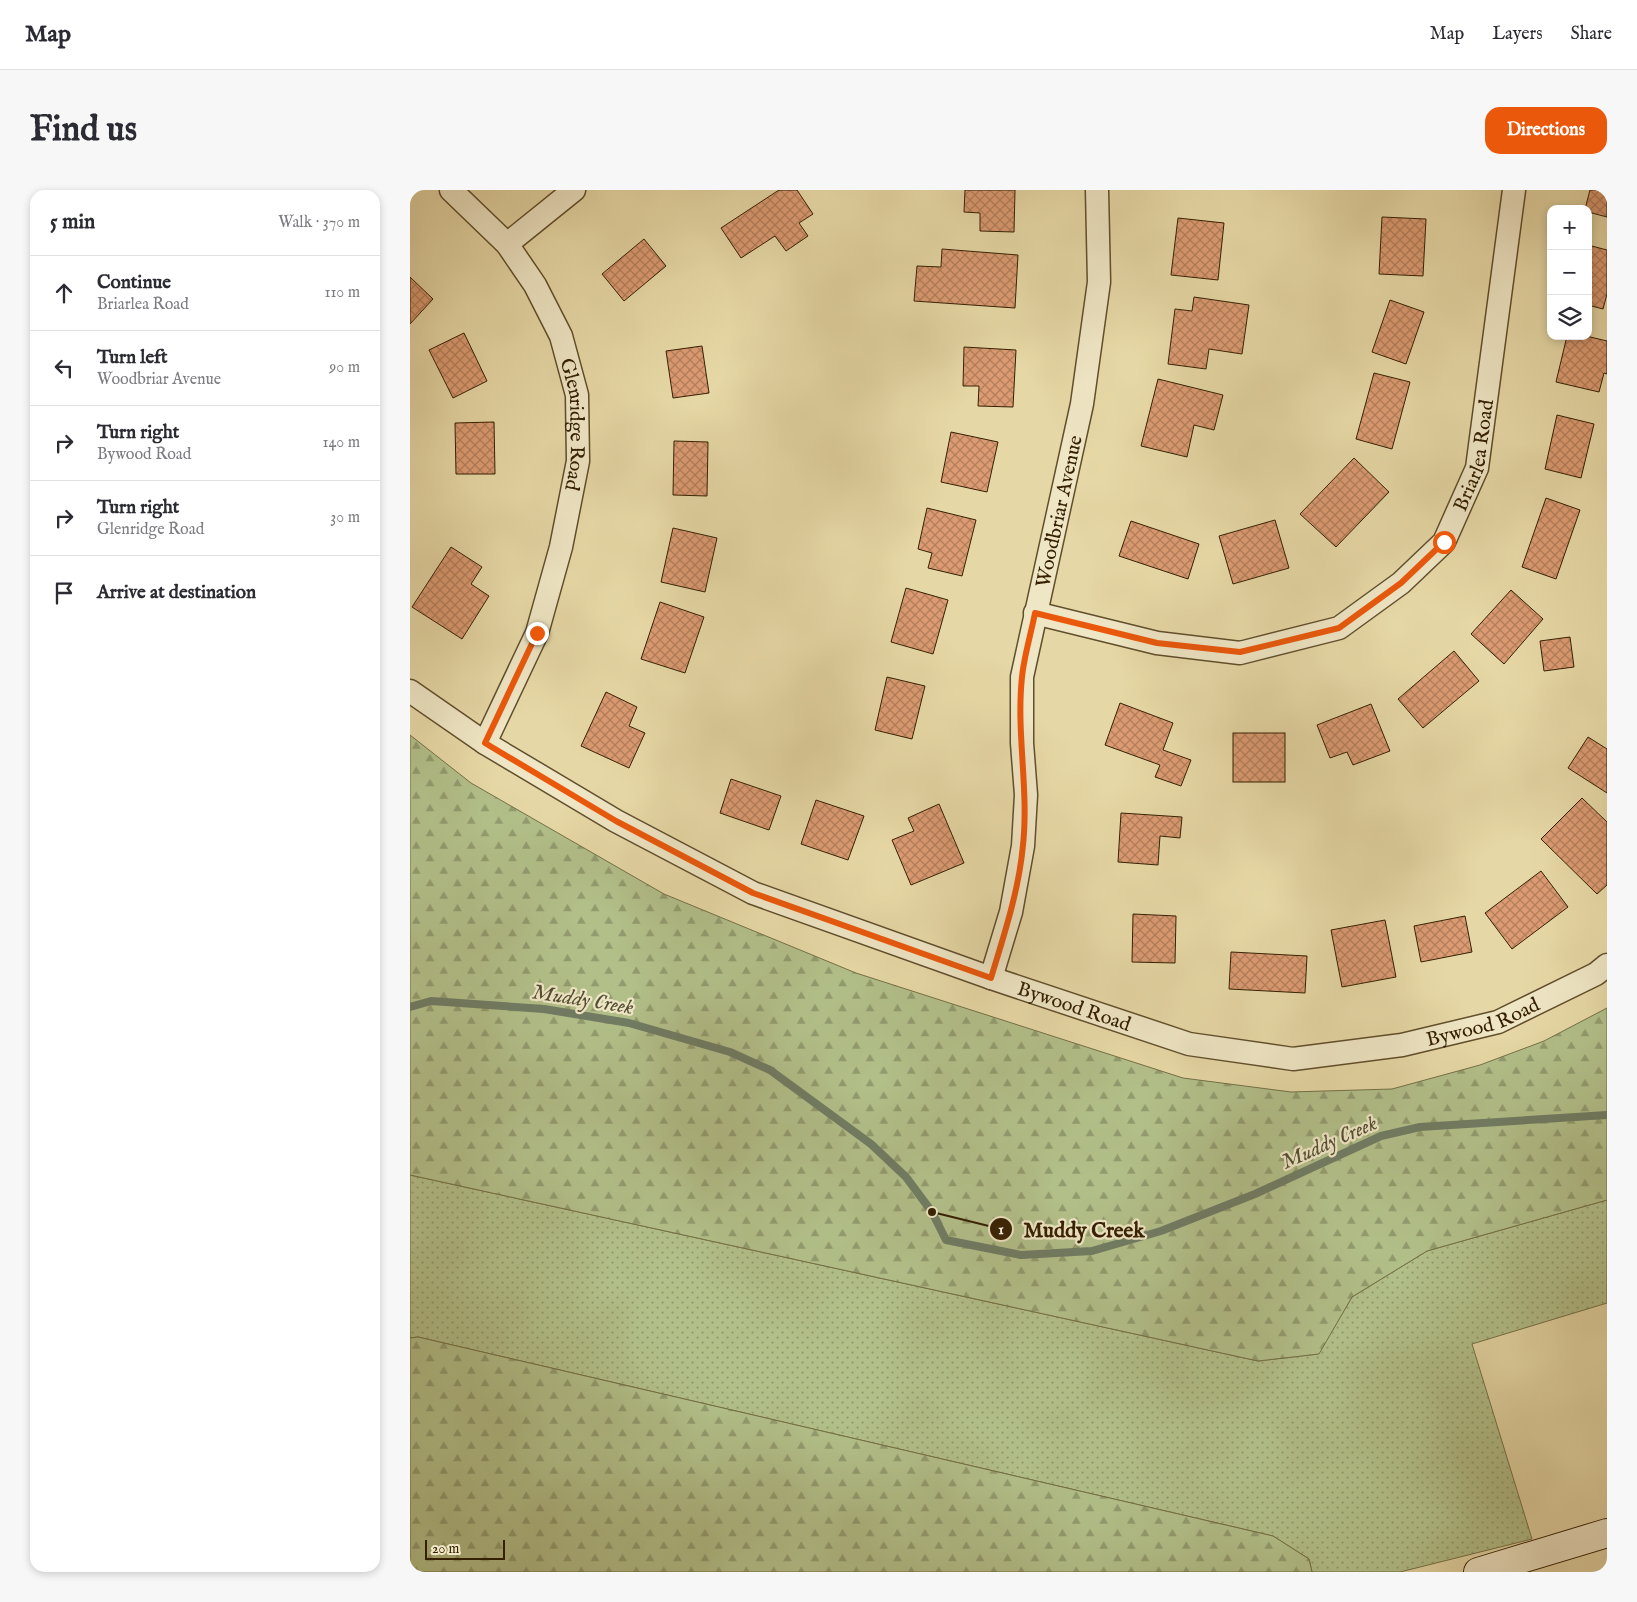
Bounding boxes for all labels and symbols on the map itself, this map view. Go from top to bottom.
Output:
street label: Glenridge Road [554,356,589,493]
street label: Briarlea Road [1448,398,1500,516]
street label: Woodbriar Avenue [1031,433,1089,590]
route start [1433,531,1456,554]
route end [526,622,549,645]
street label: Bywood Road [1014,977,1134,1038]
water label: Muddy Creek [530,979,636,1022]
street label: Bywood Road [1424,992,1544,1053]
water label: Muddy Creek [1278,1110,1382,1176]
callout: Muddy Creek [989,1211,1155,1247]
text: Muddy Creek [1024,1218,1145,1245]
text: 1 [998,1220,1004,1239]
scale bar [425,1537,505,1560]

